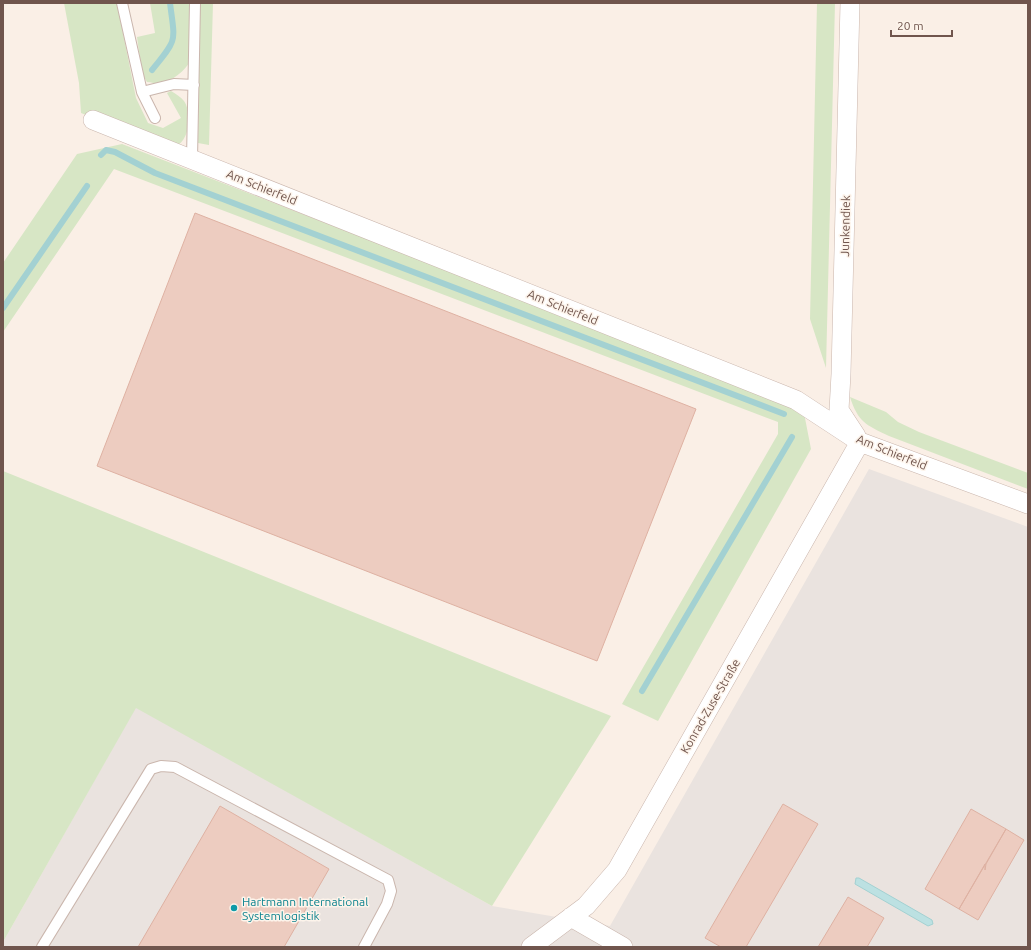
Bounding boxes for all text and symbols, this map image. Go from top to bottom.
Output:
scale bar [891,12,952,38]
text: 20 m [897,19,924,32]
street label: Am Schierfeld [225,167,299,207]
street label: Junkendiek [838,195,852,257]
street label: Am Schierfeld [526,287,600,327]
street label: Am Schierfeld [855,432,929,472]
street label: Konrad-Zuse-Straße [678,657,742,755]
place label: Hartmann International Systemlogistik [242,895,368,922]
marker: Hartmann International Systemlogistik [229,903,239,913]

